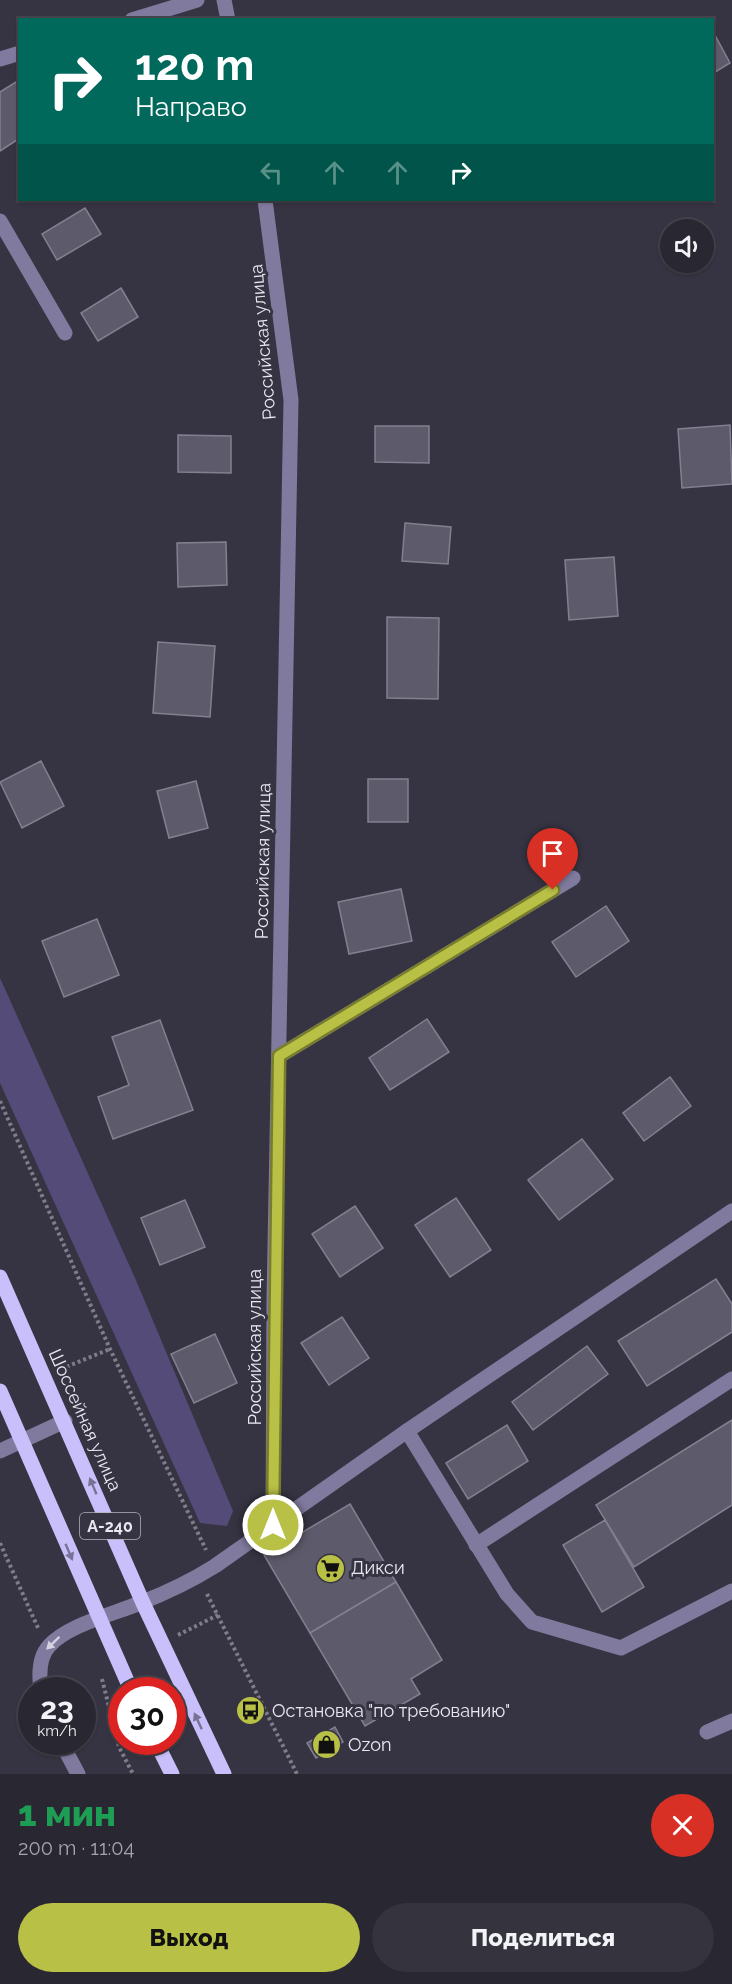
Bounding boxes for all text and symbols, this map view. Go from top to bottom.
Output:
text: 120 m [135,41,254,90]
icon: right [36,42,114,120]
text: Направо [135,91,247,122]
icon: left [255,156,288,189]
icon: ahead [318,156,351,189]
icon: ahead [381,156,414,189]
icon: right [444,156,477,189]
map controls [660,219,714,273]
button: sound [660,219,714,273]
street label: Российская улица [245,263,280,421]
street label: Российская улица [251,783,274,939]
pin [527,828,578,890]
icon: arrive [536,837,569,870]
street label: Российская улица [244,1269,265,1425]
street label: Шоссейная улица [45,1345,126,1494]
one-way arrow [87,1477,97,1495]
position arrow [241,1493,305,1557]
road number: А-240 [80,1513,140,1539]
one-way arrow [65,1543,74,1561]
supermarket icon: Дикси [314,1552,346,1584]
place label: Дикси [351,1557,405,1578]
one-way arrow [47,1636,61,1650]
speed limit sign: 30 [108,1677,186,1755]
text: 23 [40,1691,74,1726]
bus stop icon: Остановка "по требованию" [235,1695,267,1727]
place label: Остановка "по требованию" [272,1700,510,1721]
one-way arrow [193,1713,202,1730]
text: km/h [37,1722,77,1740]
shop icon: Ozon [311,1729,343,1761]
place label: Ozon [348,1734,391,1755]
text: 1 мин [18,1792,116,1834]
button: close [651,1794,714,1857]
text: 200 m · 11:04 [18,1836,134,1860]
button: Выход [18,1903,360,1972]
button: Поделиться [372,1903,714,1972]

